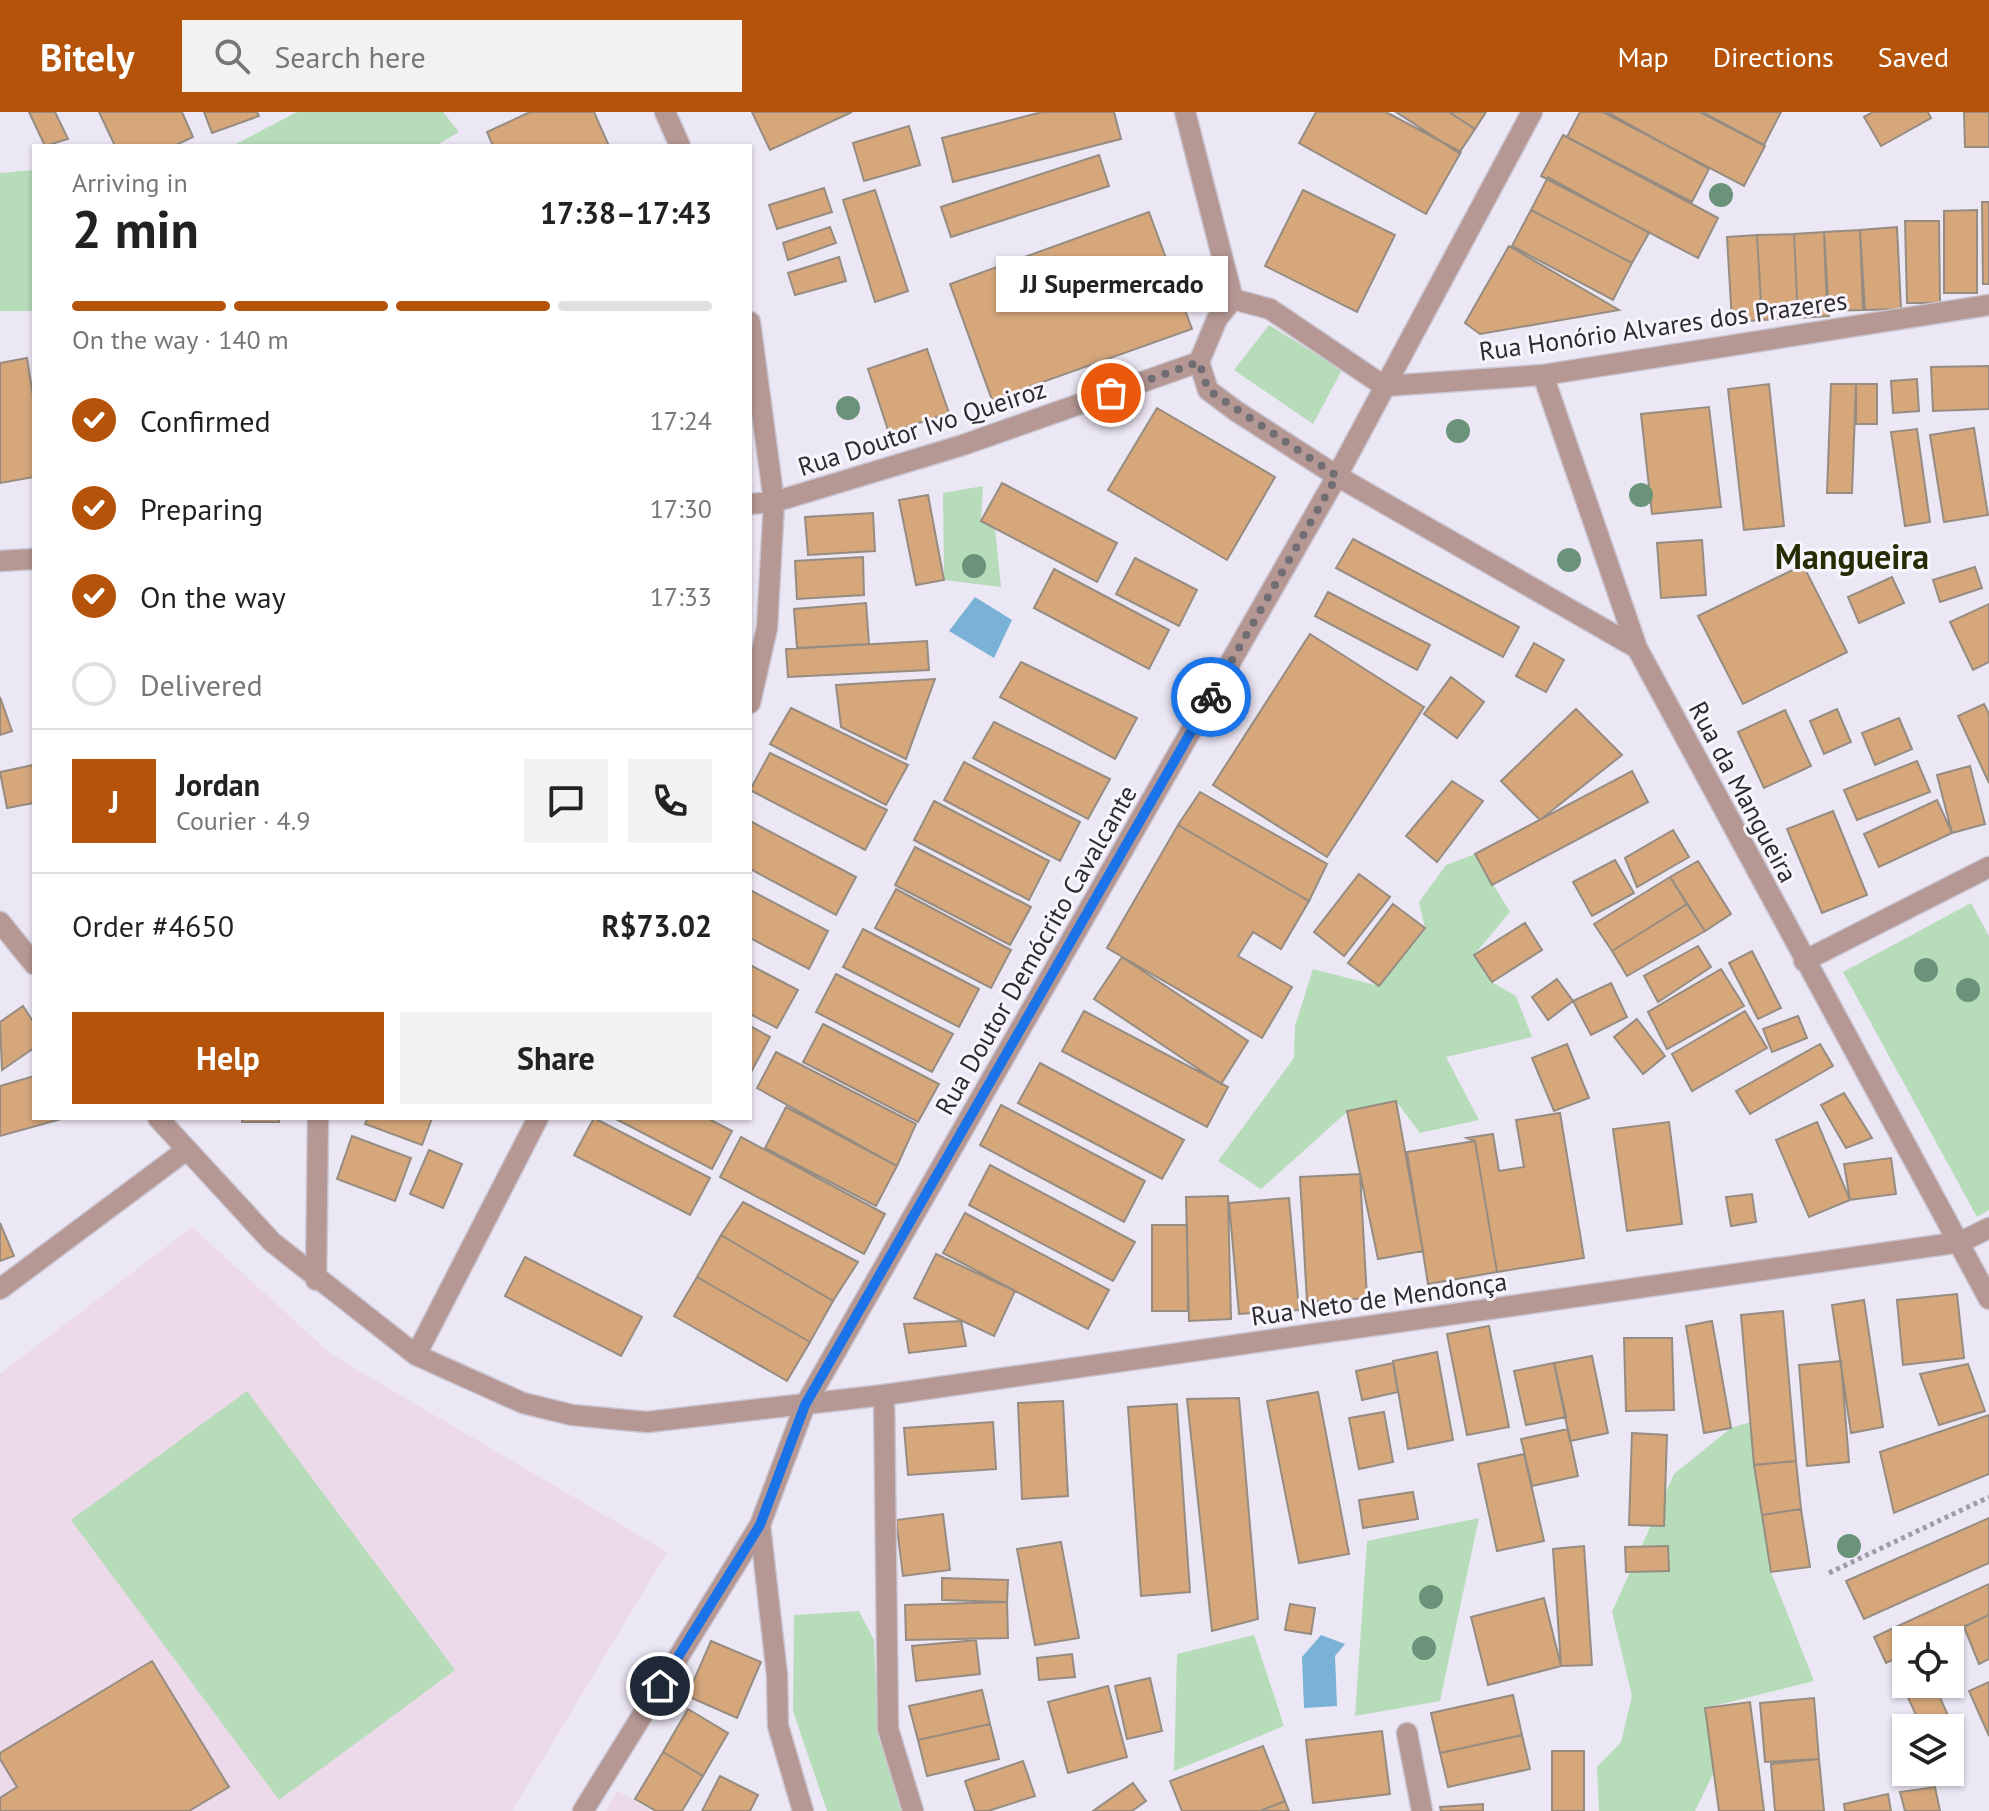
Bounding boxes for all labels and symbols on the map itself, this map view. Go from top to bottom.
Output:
callout: JJ Supermercado [995,257,1227,313]
street label: Rua Honório Alvares dos Prazeres [1477,283,1849,368]
pin [1077,359,1145,427]
street label: Rua Doutor Ivo Queiroz [794,372,1050,483]
district label: Mangueira [1775,534,1929,578]
courier [1171,657,1251,737]
street label: Rua da Mangueira [1682,696,1805,888]
street label: Rua Doutor Demócrito Cavalcante [927,779,1144,1121]
street label: Rua Neto de Mendonça [1249,1264,1509,1333]
pin [626,1652,694,1720]

